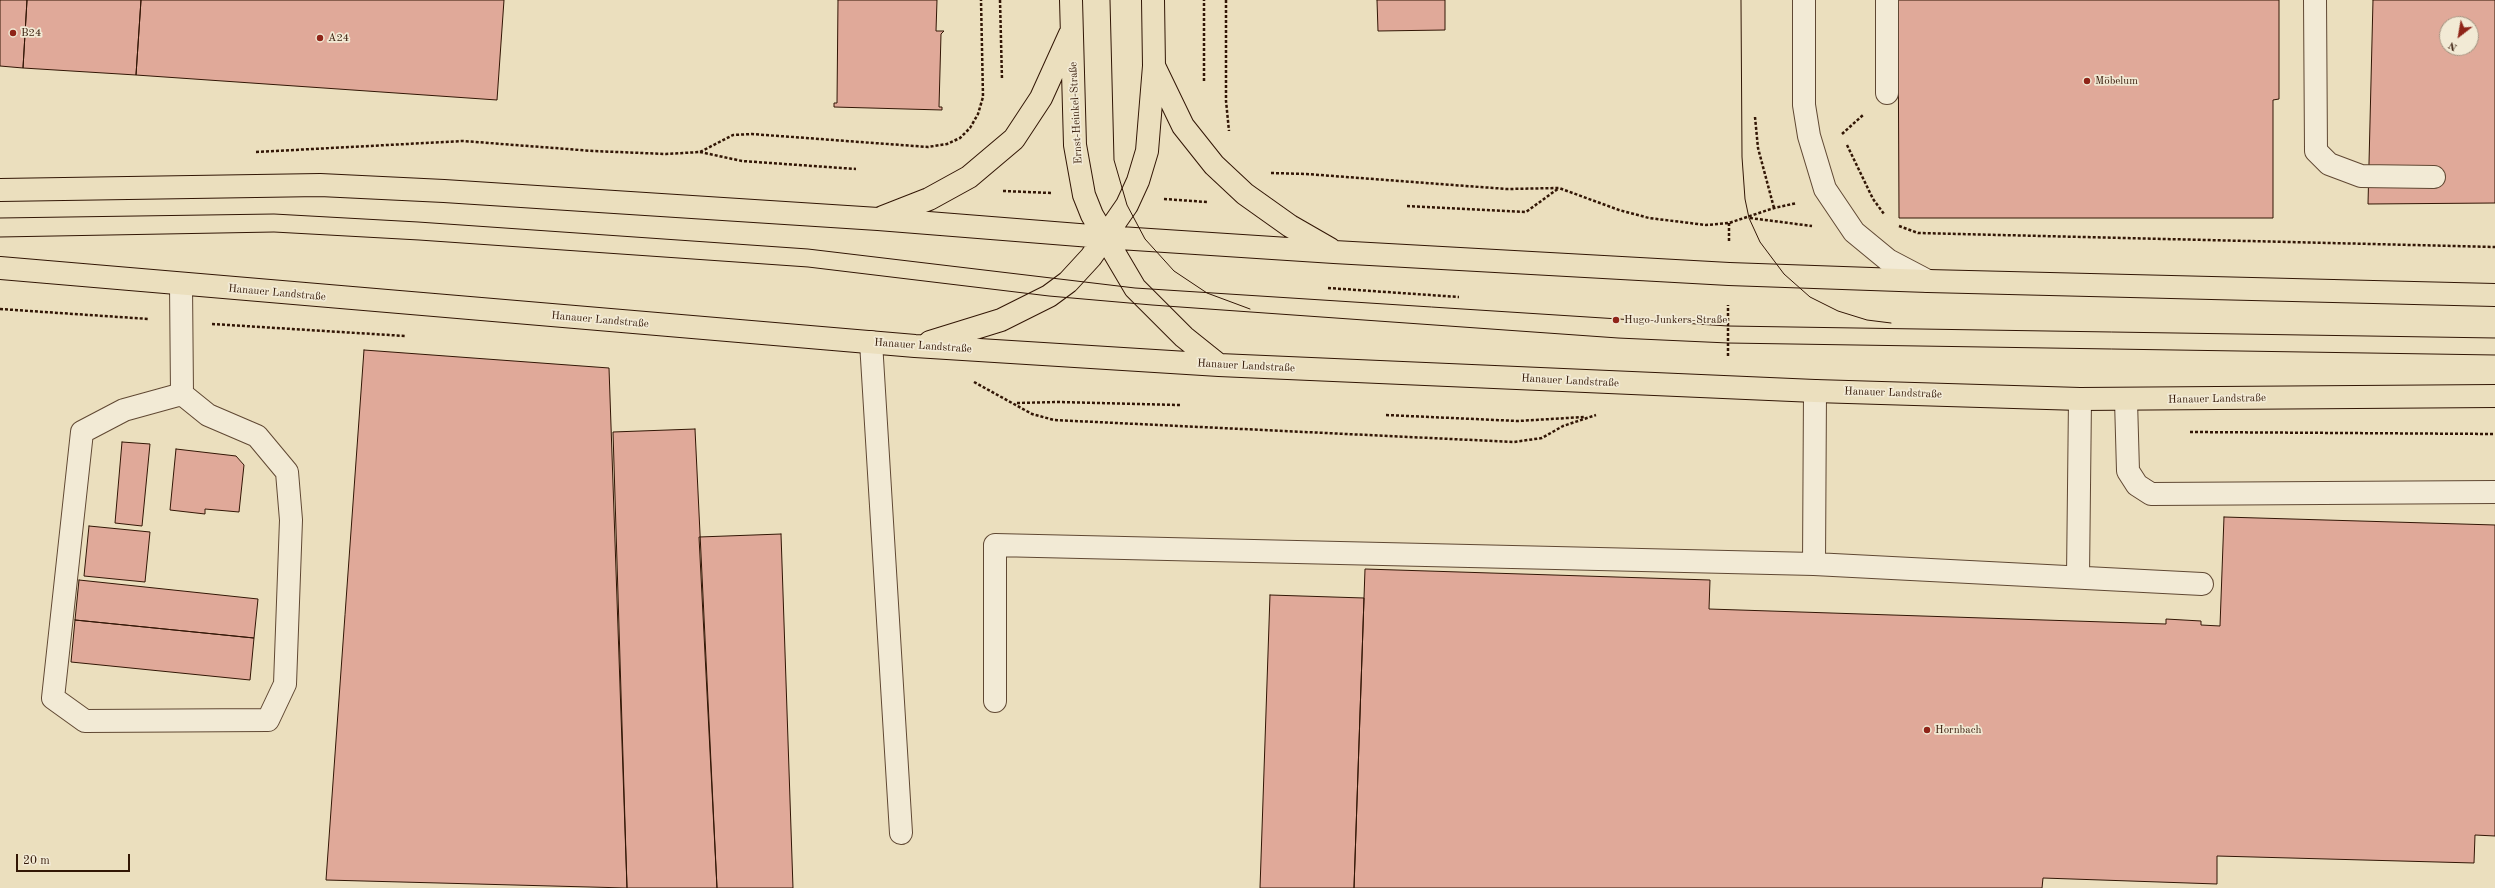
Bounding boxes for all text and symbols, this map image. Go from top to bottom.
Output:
north arrow [2439,16,2479,56]
place label: B24 [21,26,41,40]
marker: B24 [8,28,18,38]
place label: A24 [328,31,349,45]
marker: A24 [315,33,325,43]
text: N [2447,39,2460,53]
street label: Ernst-Heinkel-Straße [1067,61,1085,165]
place label: Möbelum [2095,74,2138,88]
marker: Möbelum [2082,76,2092,86]
street label: Hanauer Landstraße [228,282,326,304]
street label: Hanauer Landstraße [551,309,649,331]
place label: Hugo-Junkers-Straße [1624,313,1727,327]
marker: Hugo-Junkers-Straße [1611,315,1621,325]
street label: Hanauer Landstraße [874,336,972,356]
street label: Hanauer Landstraße [1197,357,1295,375]
street label: Hanauer Landstraße [1521,372,1619,390]
street label: Hanauer Landstraße [1844,385,1942,401]
street label: Hanauer Landstraße [2168,392,2266,406]
place label: Hornbach [1935,723,1981,737]
marker: Hornbach [1922,725,1932,735]
scale bar [18,846,132,872]
text: 20 m [23,855,50,867]

